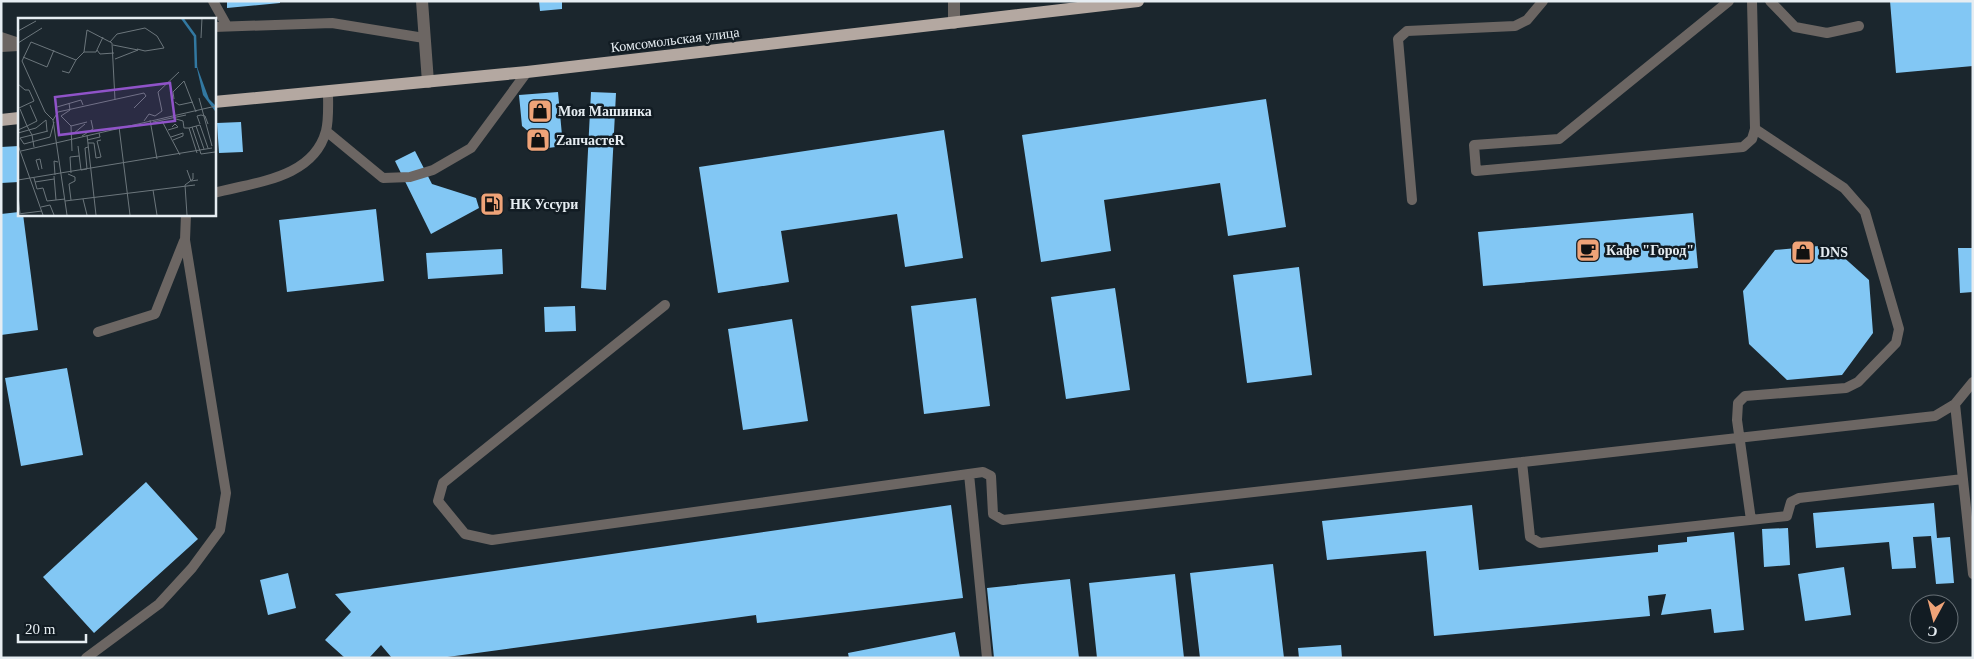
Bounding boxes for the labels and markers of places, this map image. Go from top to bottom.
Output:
shop icon: Моя Машинка [527,98,553,124]
place label: Моя Машинка [558,104,652,119]
shop icon: ZапчастеR [525,127,551,153]
place label: ZапчастеR [556,133,625,148]
fuel station icon: НК Уссури [479,191,505,217]
place label: НК Уссури [510,197,578,212]
cafe icon: Кафе "Город" [1575,237,1601,263]
shop icon: DNS [1790,239,1816,265]
place label: Кафе "Город" [1606,243,1694,258]
place label: DNS [1820,245,1848,260]

